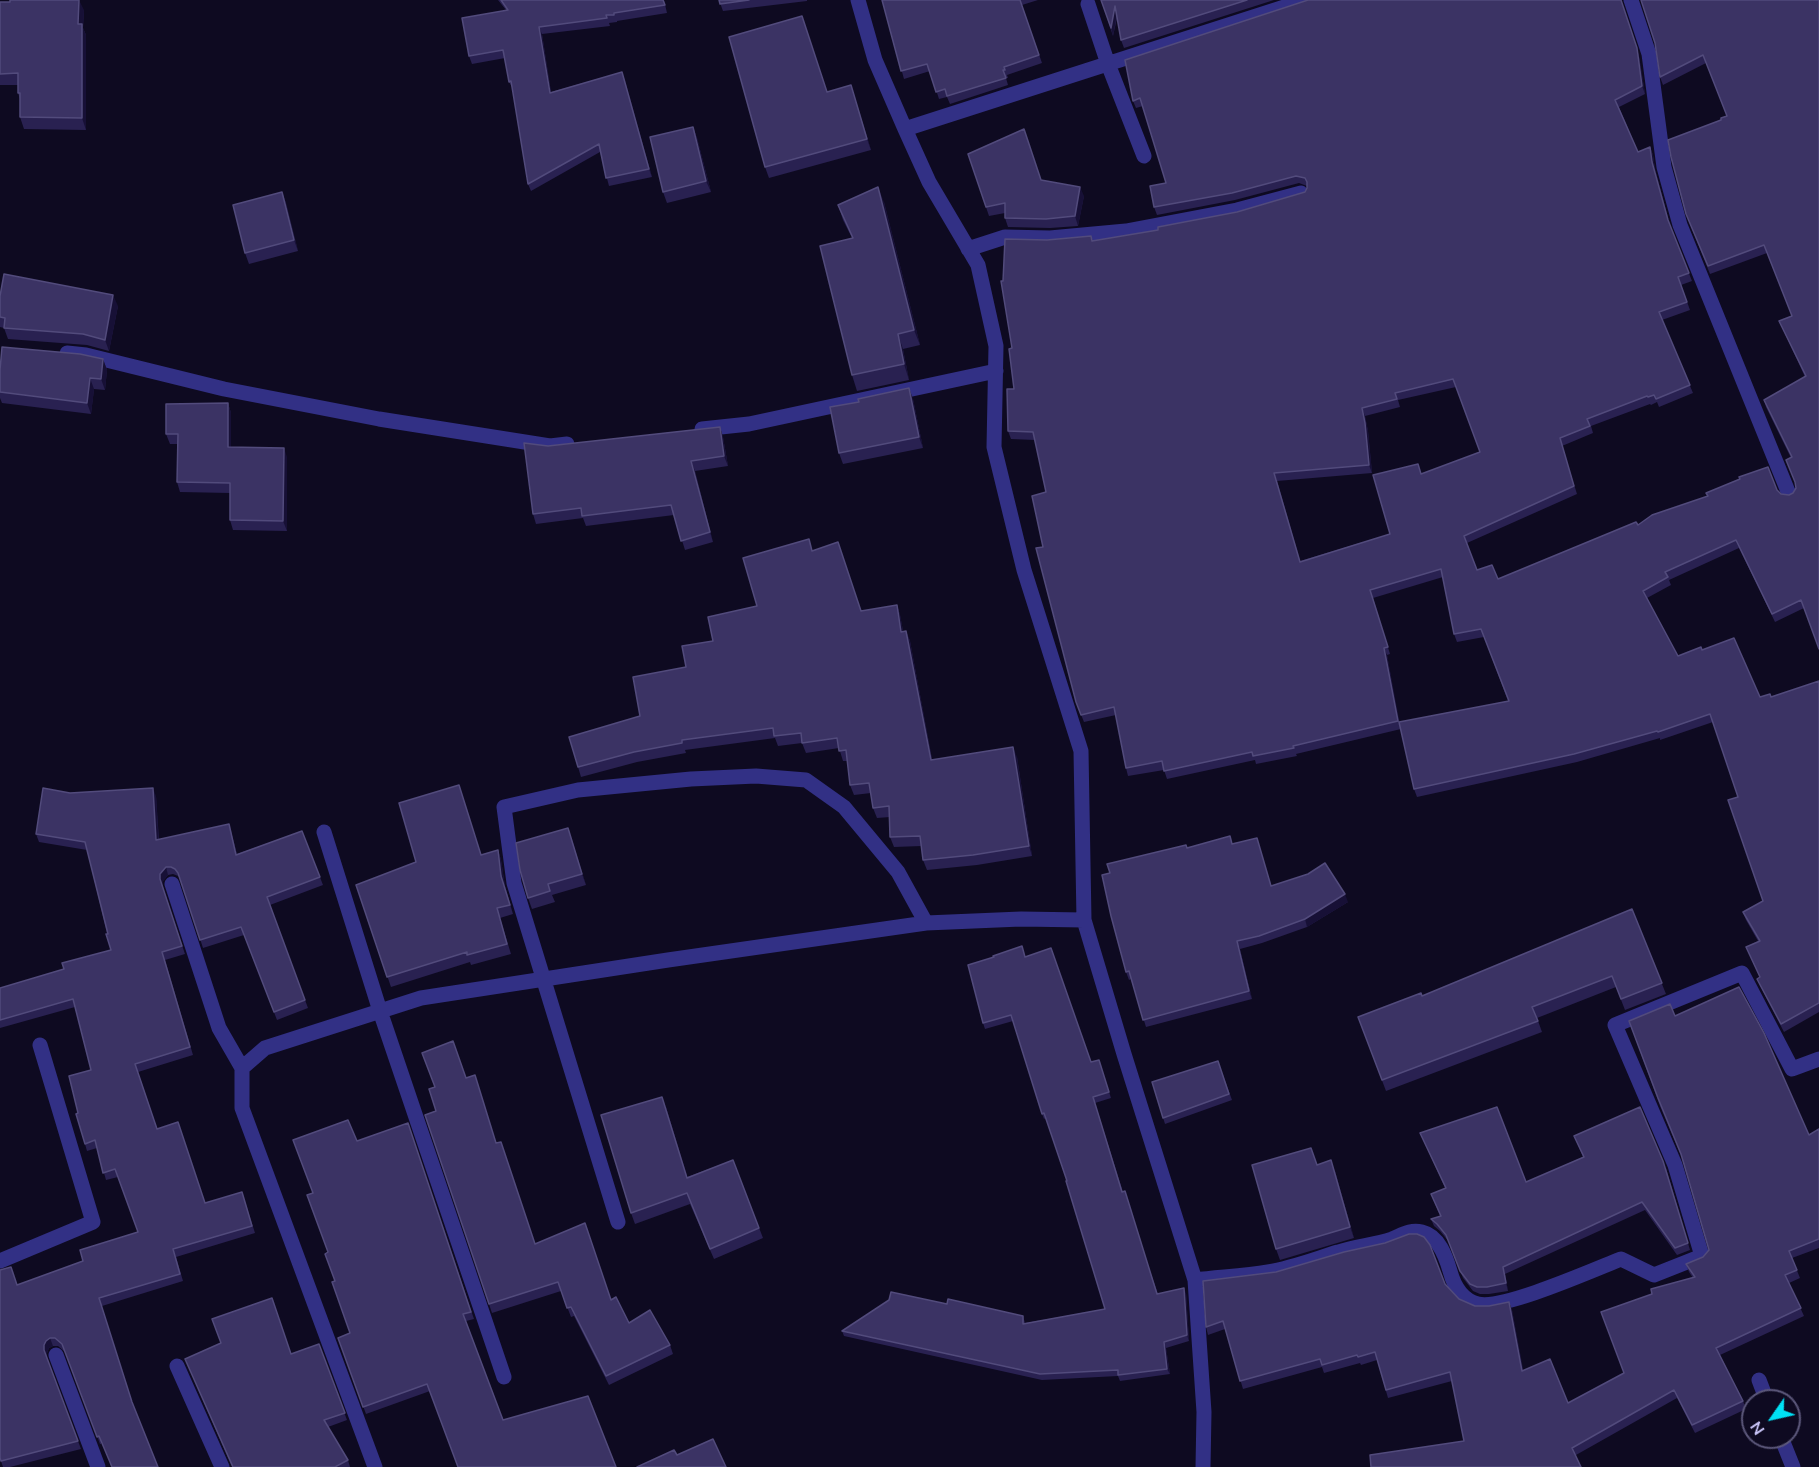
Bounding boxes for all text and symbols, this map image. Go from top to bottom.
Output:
north arrow [1741,1389,1801,1449]
text: N [1745,1417,1770,1439]

